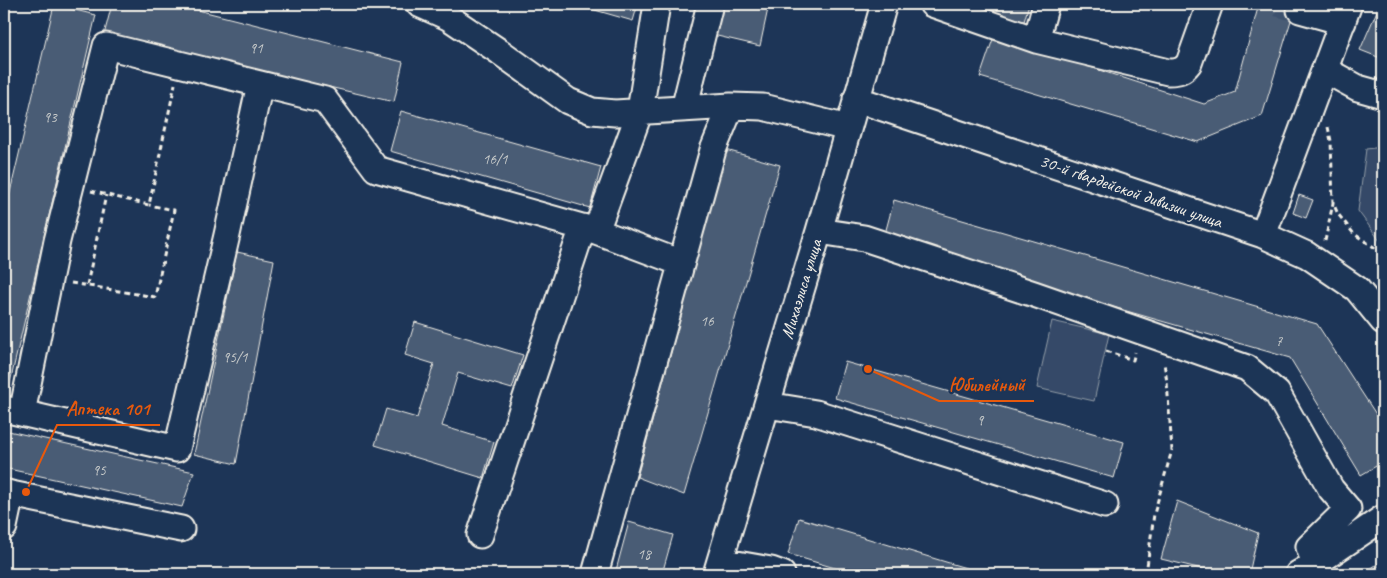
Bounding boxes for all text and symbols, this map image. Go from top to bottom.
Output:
house number: 91 [249,39,264,58]
house number: 93 [43,108,58,127]
street label: 30-й гвардейской дивизии улица [1037,149,1226,233]
house number: 16/1 [482,150,509,169]
street label: Михаэлиса улица [775,235,827,341]
house number: 16 [700,312,715,331]
house number: 7 [1276,332,1284,351]
house number: 95/1 [222,348,249,367]
callout: Юбилейный [939,367,1034,401]
text: Юбилейный [949,373,1027,397]
callout: Аптека 101 [57,391,160,425]
text: Аптека 101 [67,397,152,421]
house number: 9 [977,411,985,430]
house number: 95 [92,461,107,480]
house number: 18 [637,545,652,564]

